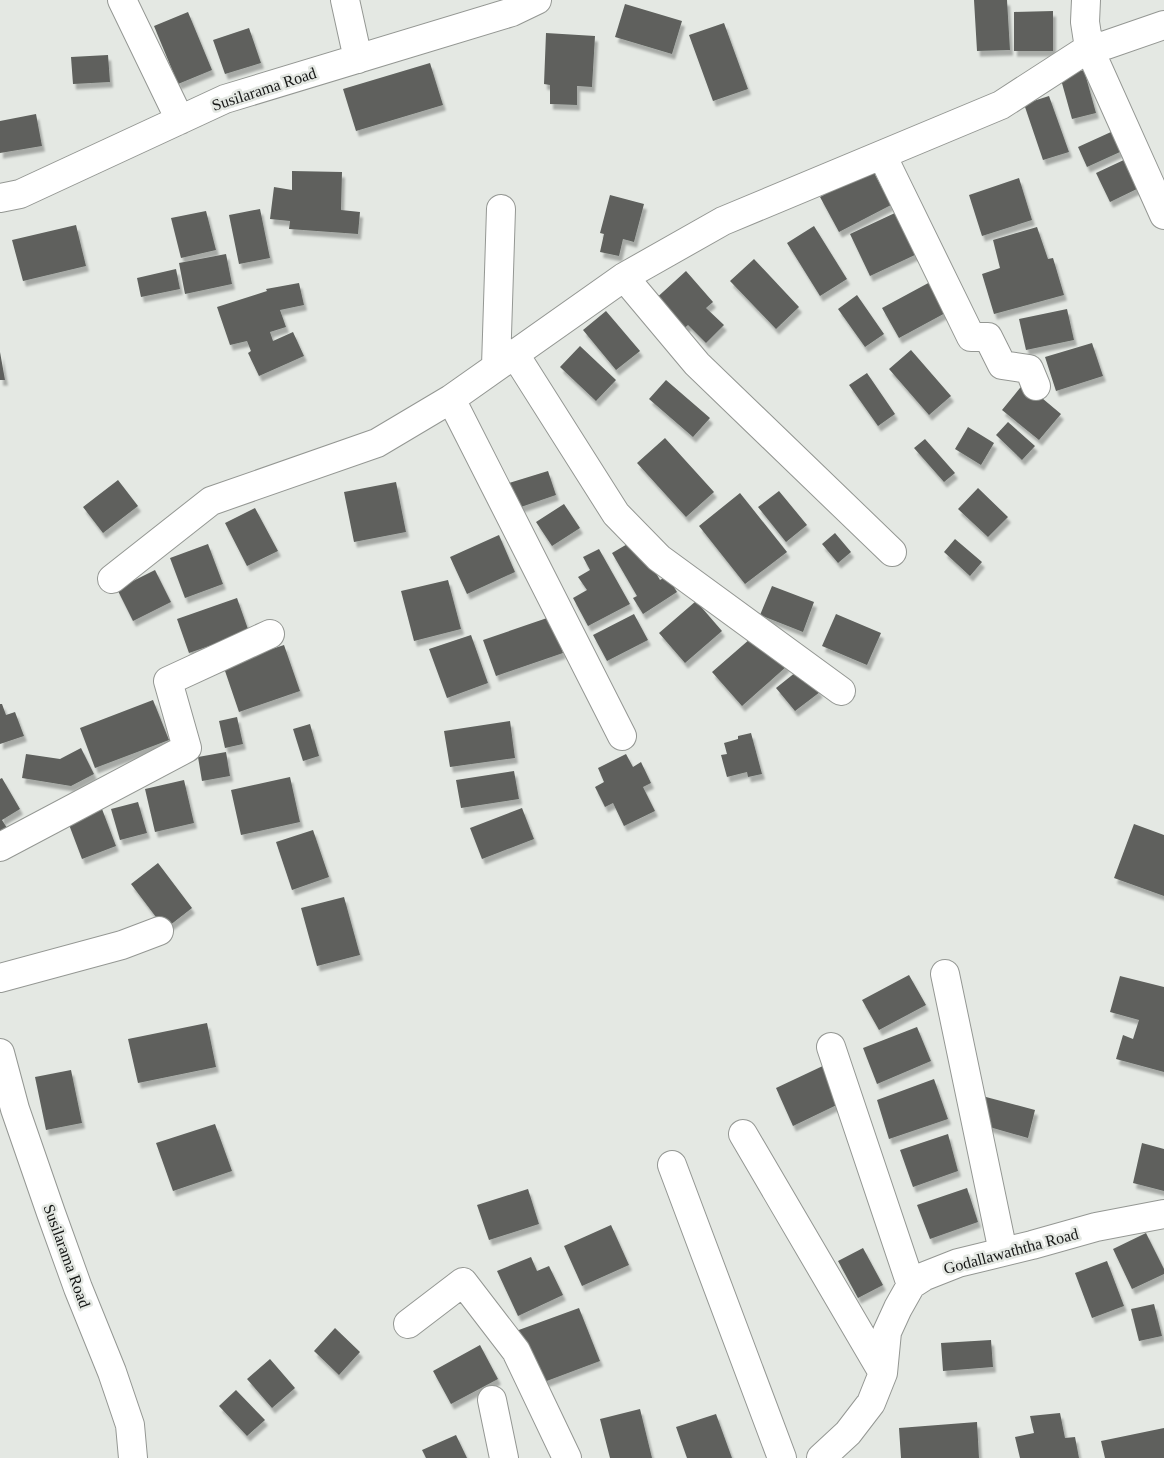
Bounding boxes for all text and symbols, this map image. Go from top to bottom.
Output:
street label: Susilarama Road [210,64,318,114]
street label: Susilarama Road [40,1202,94,1310]
street label: Godallawaththa Road [942,1225,1080,1277]

